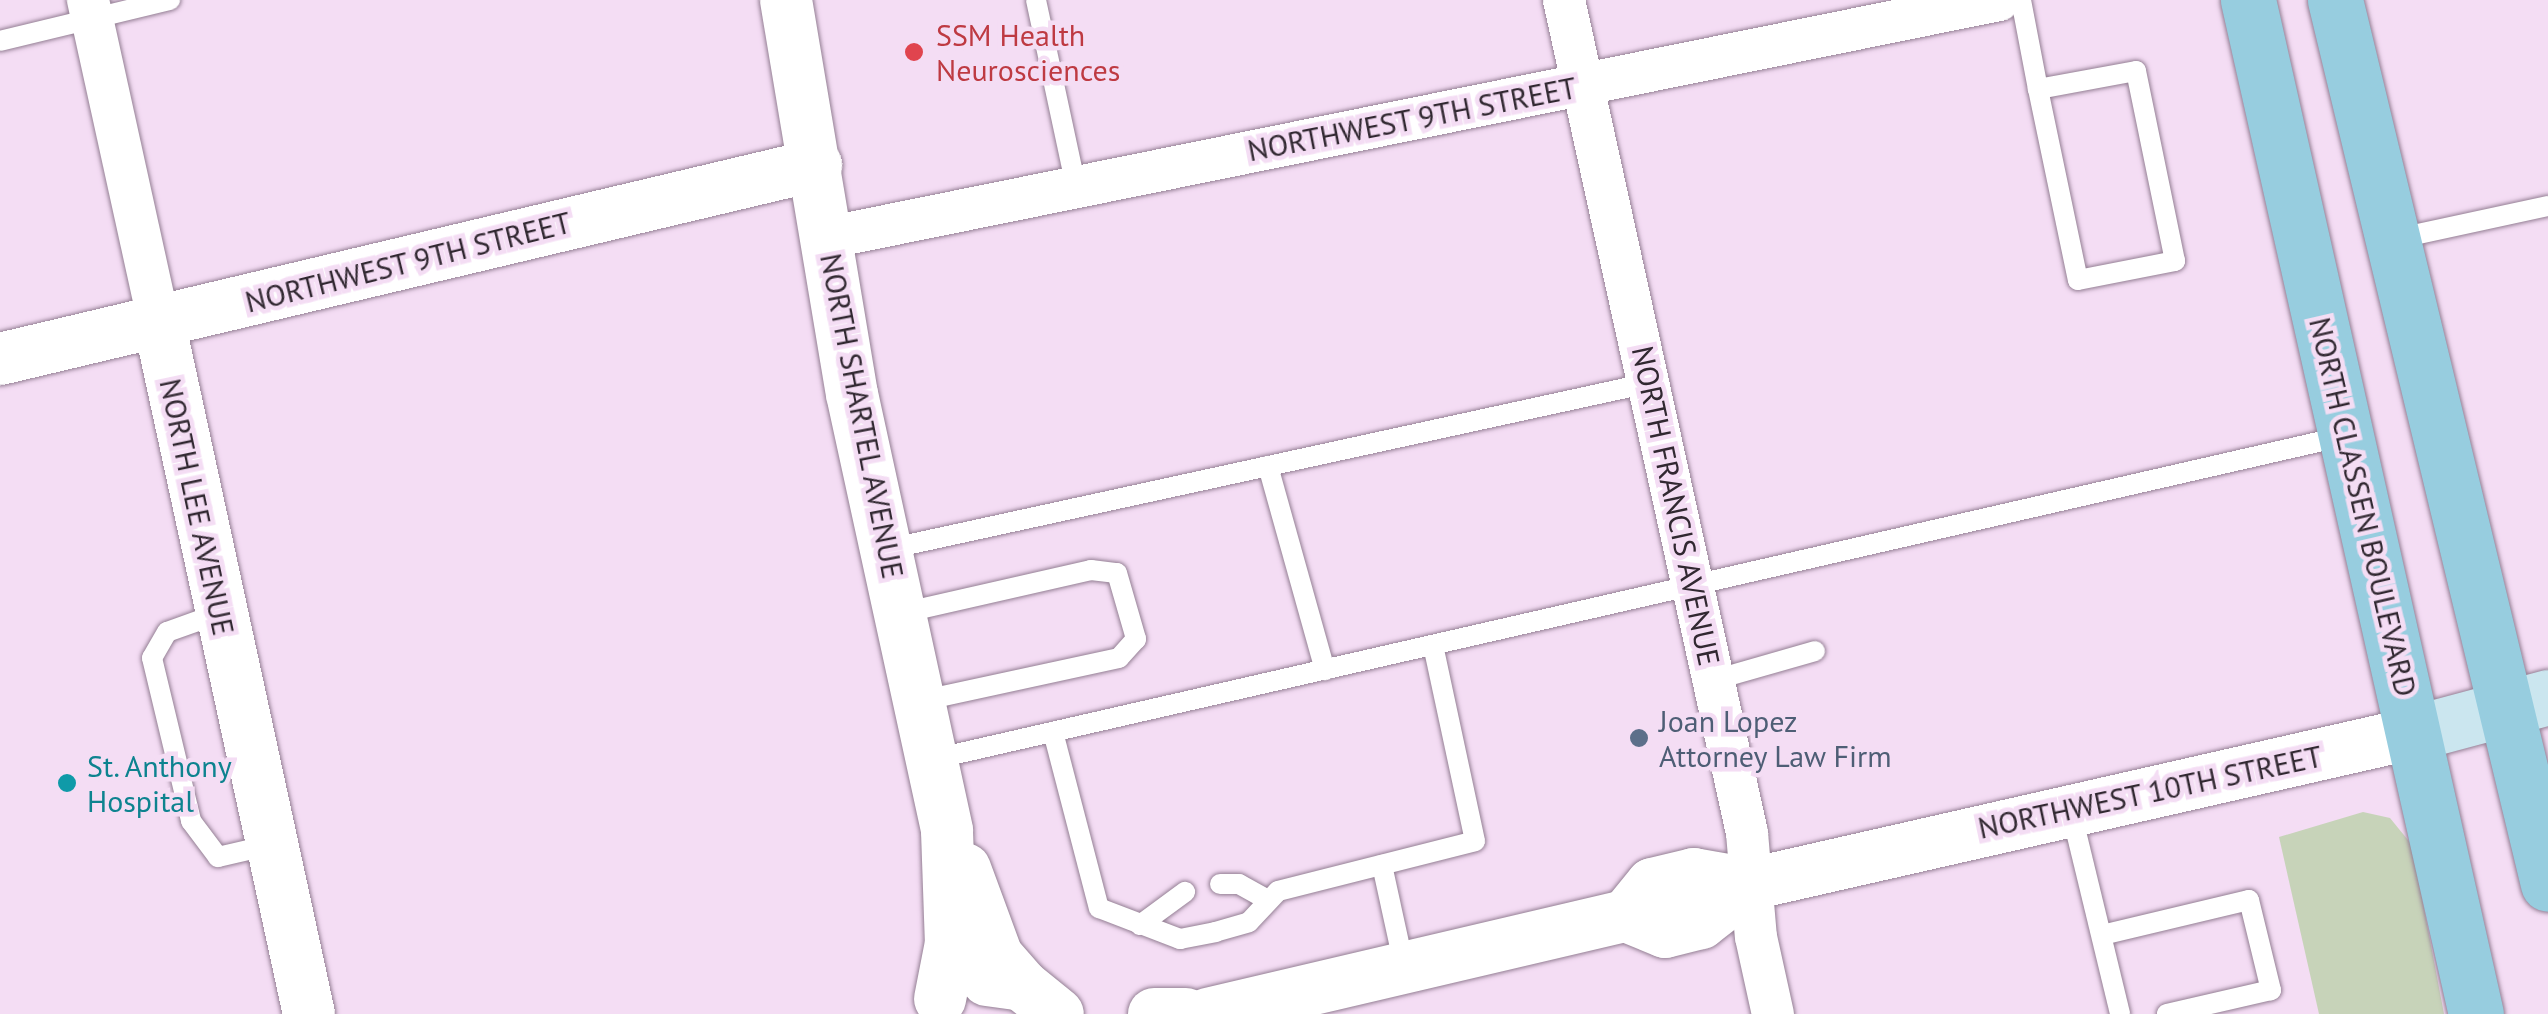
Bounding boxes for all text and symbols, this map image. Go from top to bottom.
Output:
place label: SSM Health Neurosciences [936,17,1120,88]
marker: SSM Health Neurosciences [901,39,927,65]
street label: NORTHWEST 9TH STREET [1244,69,1580,169]
street label: NORTHWEST 9TH STREET [241,204,575,320]
street label: NORTH SHARTEL AVENUE [813,249,911,583]
street label: NORTH CLASSEN BOULEVARD [2302,314,2424,700]
street label: NORTH FRANCIS AVENUE [1624,342,1728,670]
street label: NORTH LEE AVENUE [152,375,242,639]
place label: Joan Lopez Attorney Law Firm [1659,703,1893,774]
marker: Joan Lopez Attorney Law Firm [1628,727,1650,749]
street label: NORTHWEST 10TH STREET [1974,738,2326,846]
place label: St. Anthony Hospital [87,748,235,818]
marker: St. Anthony Hospital [56,772,78,794]

